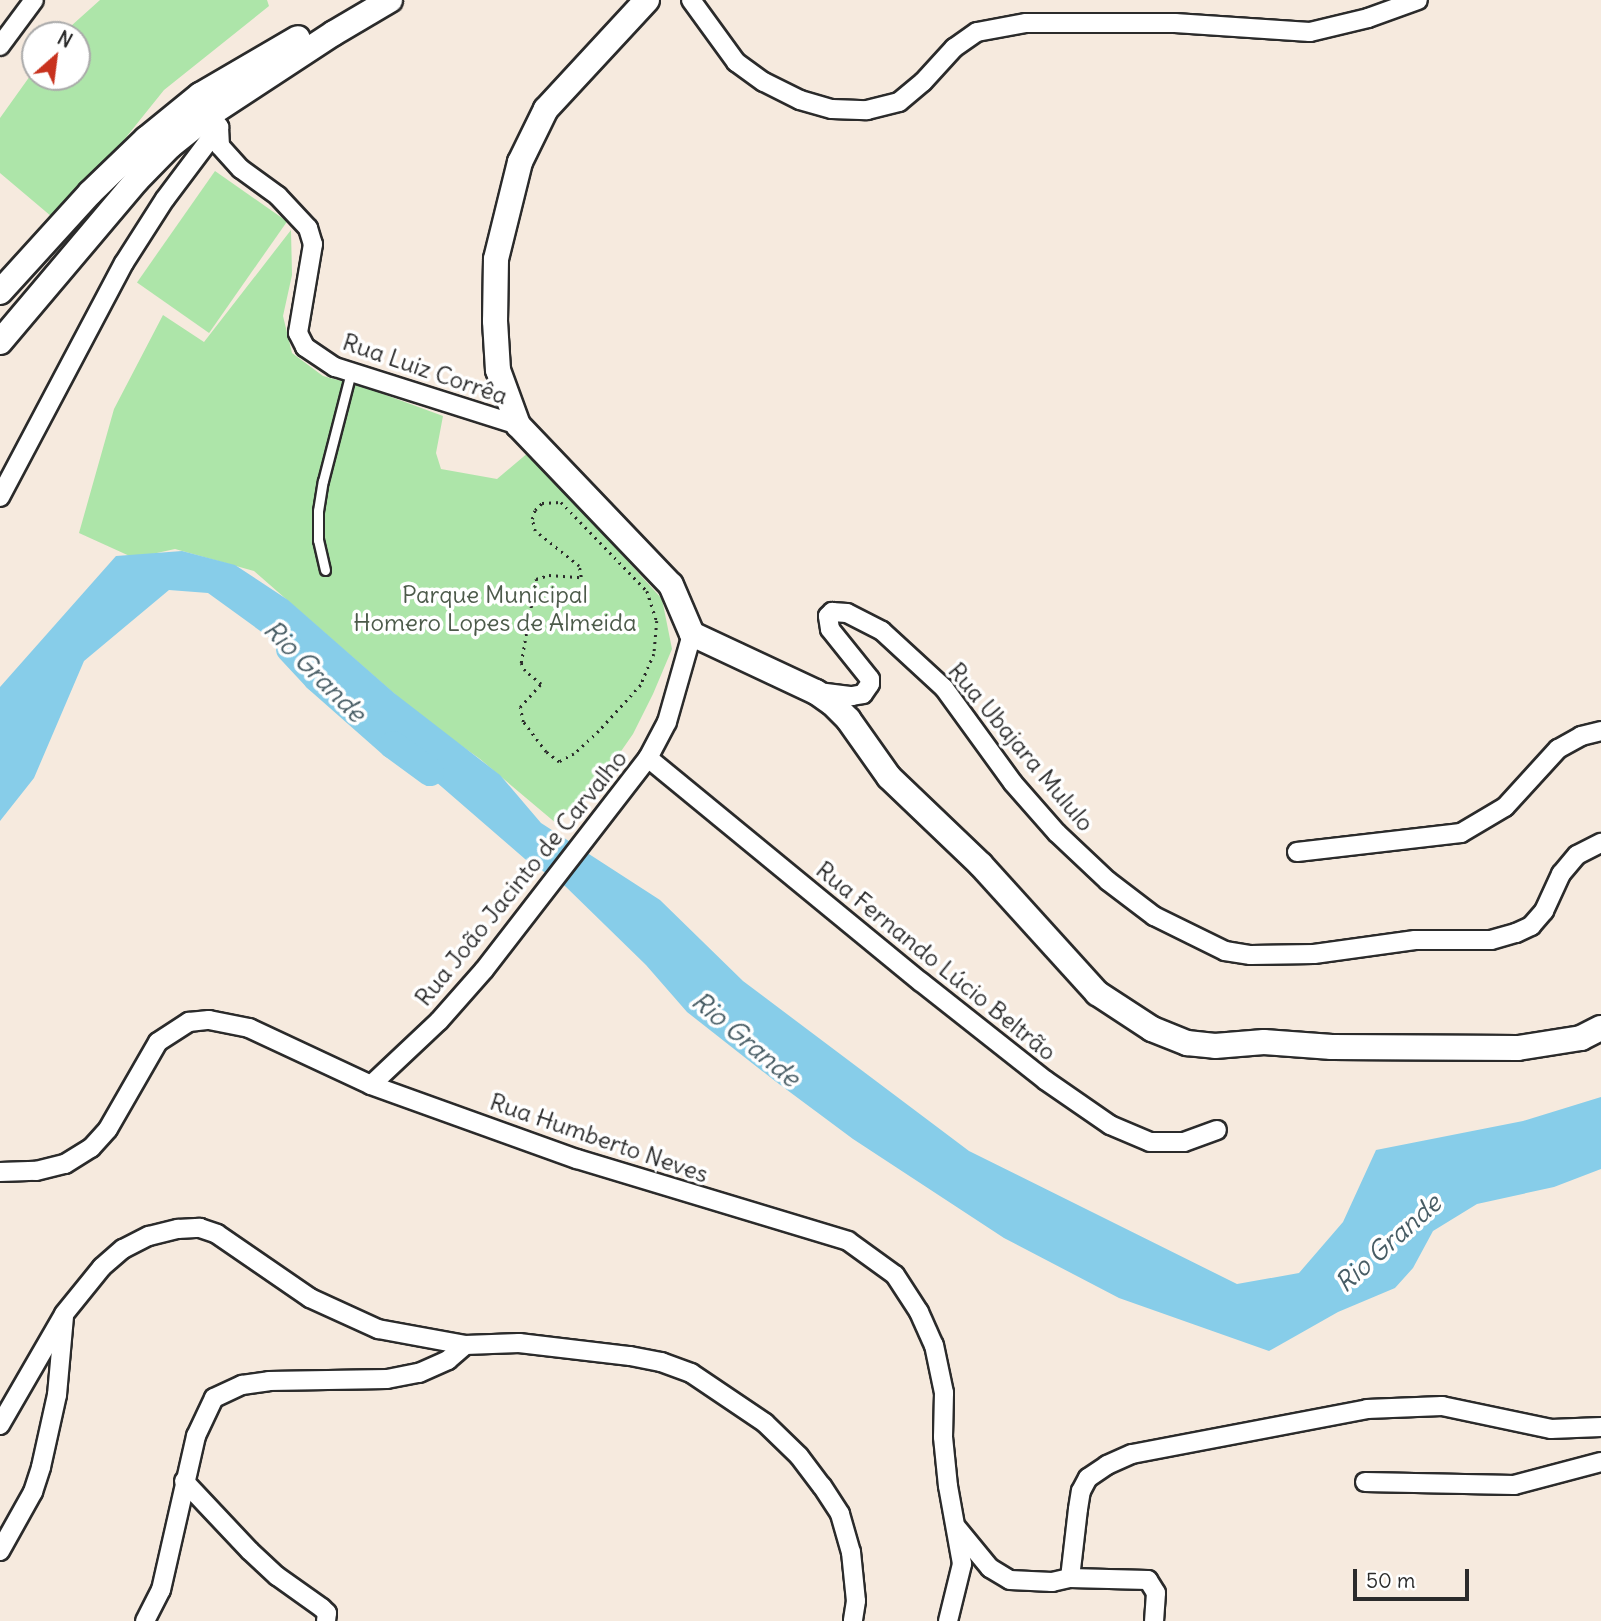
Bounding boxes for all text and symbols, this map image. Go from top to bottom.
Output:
north arrow [21,21,91,91]
text: N [53,26,76,53]
street label: Rua Luiz Corrêa [339,327,511,411]
park label: Parque Municipal Homero Lopes de Almeida [353,581,637,637]
water label: Rio Grande [258,614,372,728]
street label: Rua Ubajara Mululo [942,657,1100,837]
street label: Rua João Jacinto de Carvalho [409,744,633,1012]
street label: Rua Fernando Lúcio Beltrão [810,855,1062,1067]
water label: Rio Grande [686,985,806,1093]
street label: Rua Humberto Neves [486,1087,712,1189]
water label: Rio Grande [1329,1187,1447,1299]
scale bar [1356,1554,1472,1598]
text: 50 m [1366,1567,1415,1594]

